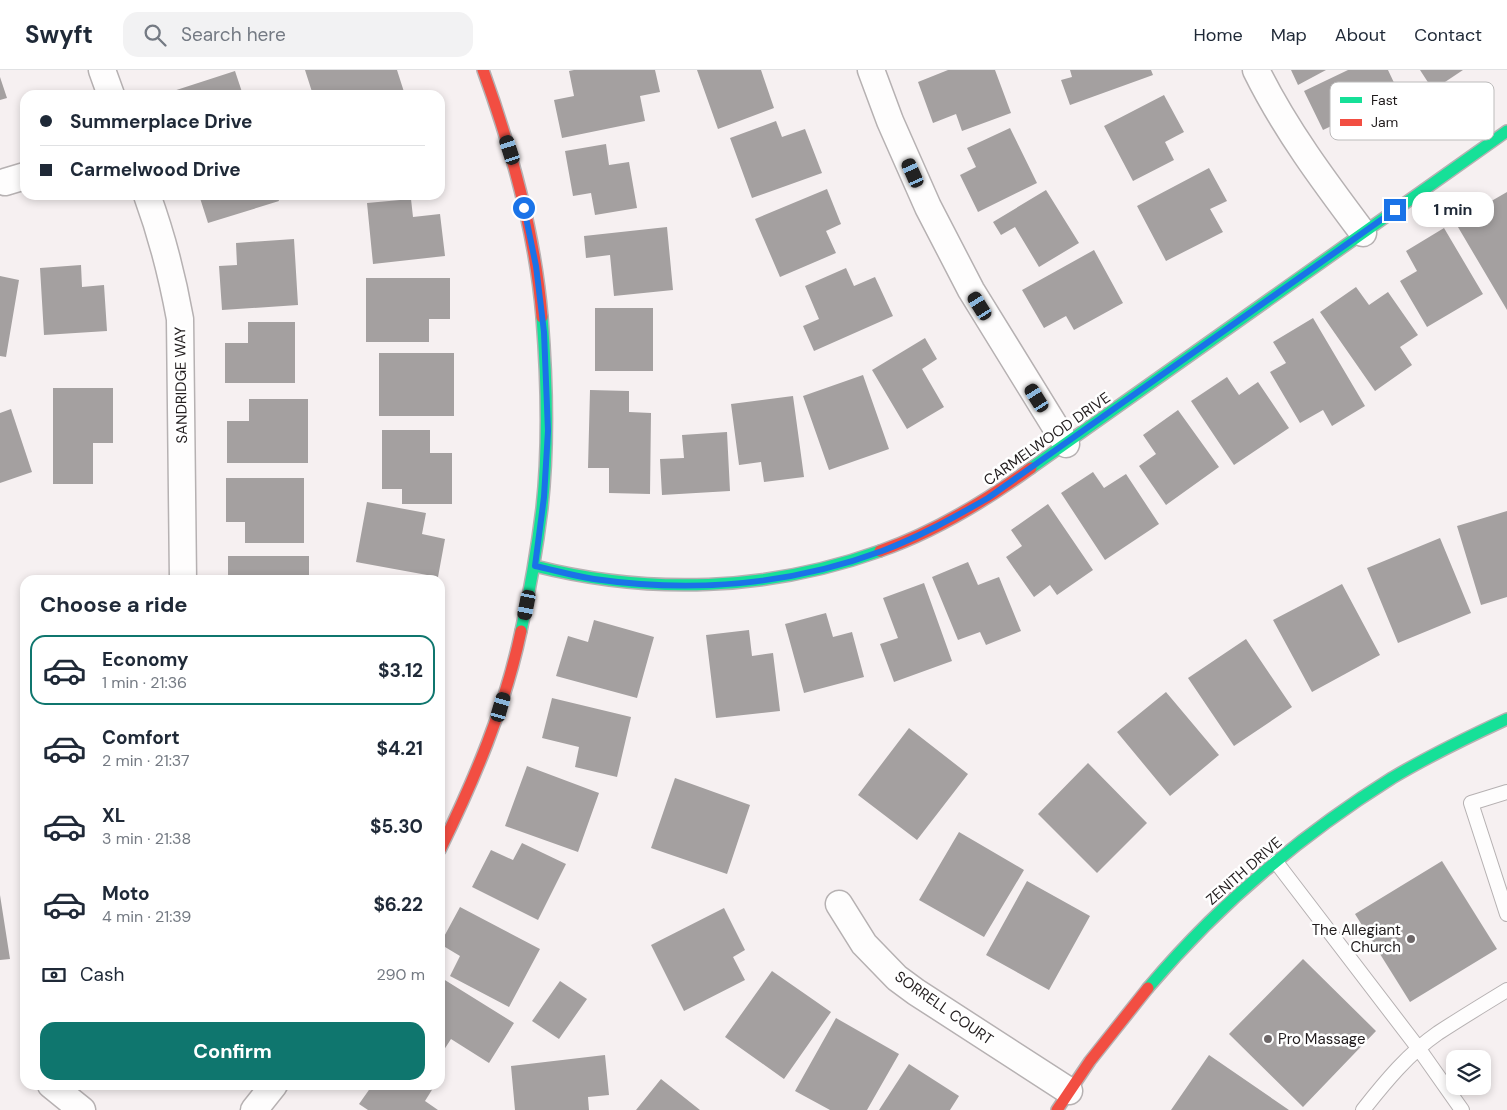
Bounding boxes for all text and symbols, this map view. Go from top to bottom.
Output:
search box [123,12,473,57]
text: Swyft [25,19,93,50]
icon: search [141,21,169,49]
text: Search here [181,22,286,47]
text: Home [1193,23,1243,47]
text: Map [1271,23,1307,47]
text: About [1335,23,1386,47]
text: Contact [1414,23,1482,47]
legend [1330,82,1494,140]
text: Fast [1371,91,1398,109]
text: Summerplace Drive [70,109,252,134]
text: Jam [1371,113,1398,131]
car [498,133,521,167]
car [900,156,925,190]
text: Carmelwood Drive [70,157,241,182]
callout: 1 min [1412,192,1495,228]
route start [513,197,535,219]
route end [1384,199,1406,221]
text: 1 min [1434,199,1472,220]
car [965,289,994,323]
street label: SANDRIDGE WAY [170,326,192,444]
car [1022,381,1051,415]
street label: CARMELWOOD DRIVE [980,388,1114,490]
car [516,589,537,621]
text: Choose a ride [40,590,188,619]
text: Economy [102,647,189,672]
icon: car [42,648,87,693]
text: $3.12 [378,658,423,683]
text: 1 min · 21:36 [102,672,187,693]
car [489,691,512,723]
text: Comfort [102,725,180,750]
icon: car [42,726,87,771]
text: $4.21 [377,736,423,761]
text: 2 min · 21:37 [102,750,190,771]
text: XL [102,803,125,828]
icon: car [42,804,87,849]
text: $5.30 [370,814,423,839]
text: 3 min · 21:38 [102,828,191,849]
street label: ZENITH DRIVE [1202,833,1286,909]
text: Moto [102,881,150,906]
icon: car [42,882,87,927]
text: $6.22 [373,892,423,917]
text: 4 min · 21:39 [102,906,191,927]
place label: The Allegiant Church [1312,920,1401,957]
marker: The Allegiant Church [1405,933,1417,945]
icon: cash [40,961,68,989]
text: Cash [80,962,124,987]
text: 290 m [376,964,425,985]
street label: SORRELL COURT [891,967,997,1049]
button: Confirm [40,1022,425,1080]
place label: Pro Massage [1278,1029,1365,1049]
marker: Pro Massage [1262,1033,1274,1045]
map controls [1446,1050,1491,1095]
button: layers [1446,1050,1491,1095]

